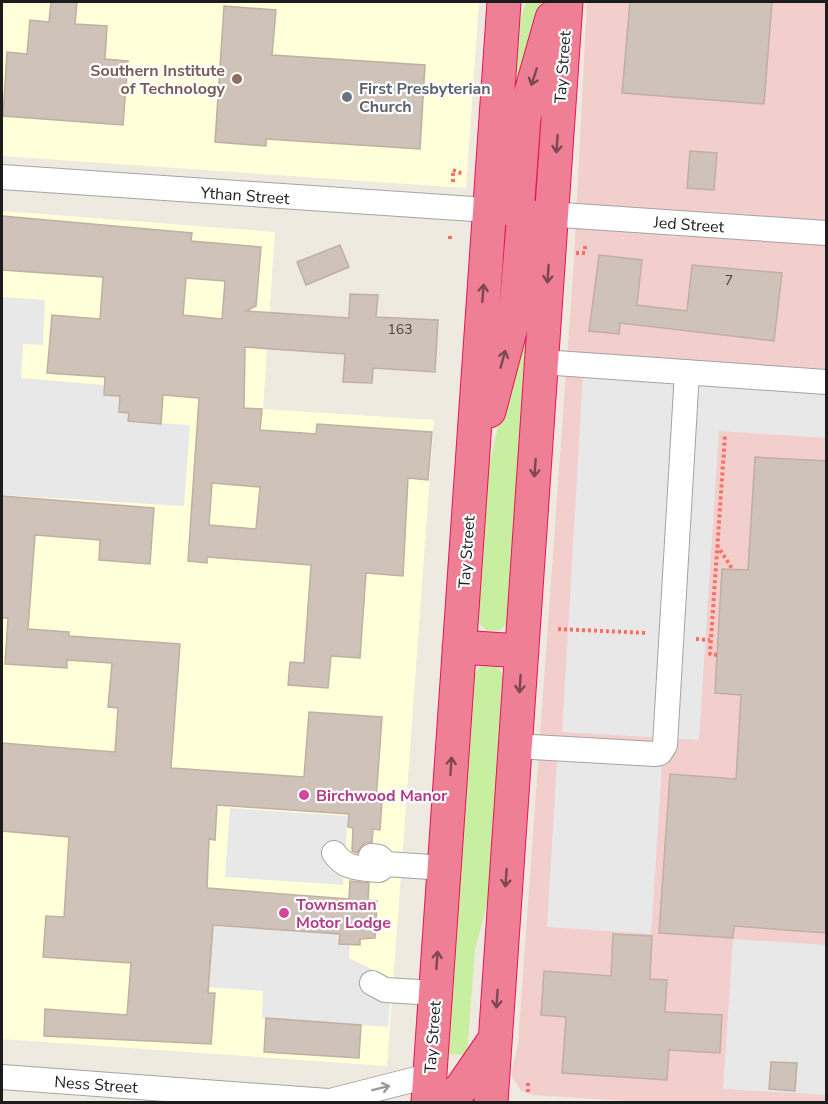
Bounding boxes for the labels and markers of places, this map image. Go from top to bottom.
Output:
place label: Southern Institute of Technology [90,60,226,100]
marker: Southern Institute of Technology [230,72,244,86]
place label: First Presbyterian Church [359,78,491,118]
marker: First Presbyterian Church [340,90,354,104]
place label: Birchwood Manor [316,785,448,807]
marker: Birchwood Manor [297,788,311,802]
place label: Townsman Motor Lodge [296,894,391,934]
marker: Townsman Motor Lodge [277,906,291,920]

